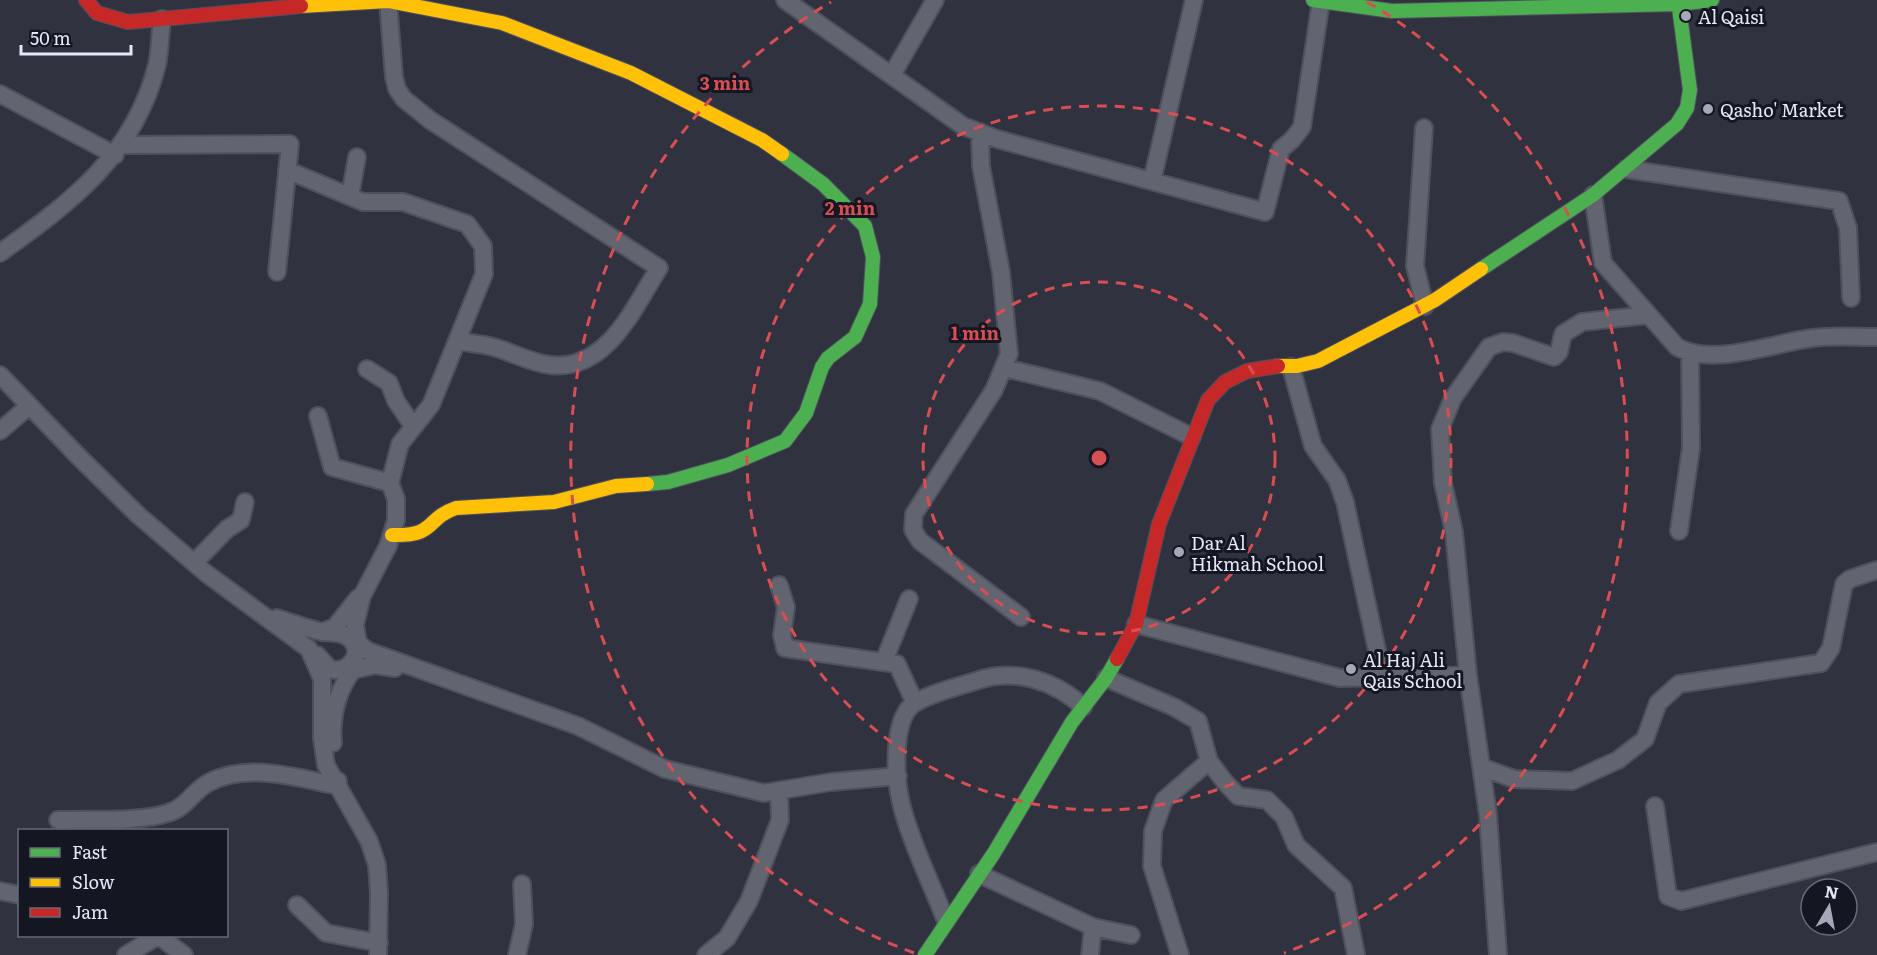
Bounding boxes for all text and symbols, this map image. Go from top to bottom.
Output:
place label: Al Qaisi [1698,3,1764,30]
marker: Al Qaisi [1679,9,1693,23]
scale bar [21,18,130,56]
text: 50 m [30,24,71,51]
text: 3 min [700,69,751,96]
place label: Qasho' Market [1720,96,1844,123]
marker: Qasho' Market [1701,102,1715,116]
text: 2 min [825,194,876,221]
text: 1 min [951,319,1000,346]
centre of rings [1089,448,1109,468]
place label: Dar Al Hikmah School [1191,529,1324,577]
marker: Dar Al Hikmah School [1172,545,1186,559]
place label: Al Haj Ali Qais School [1363,646,1462,694]
marker: Al Haj Ali Qais School [1344,662,1358,676]
legend [18,829,228,937]
text: Fast [72,838,108,865]
text: Slow [72,868,115,895]
north arrow [1799,877,1859,937]
text: N [1823,878,1840,904]
text: Jam [72,898,108,925]

